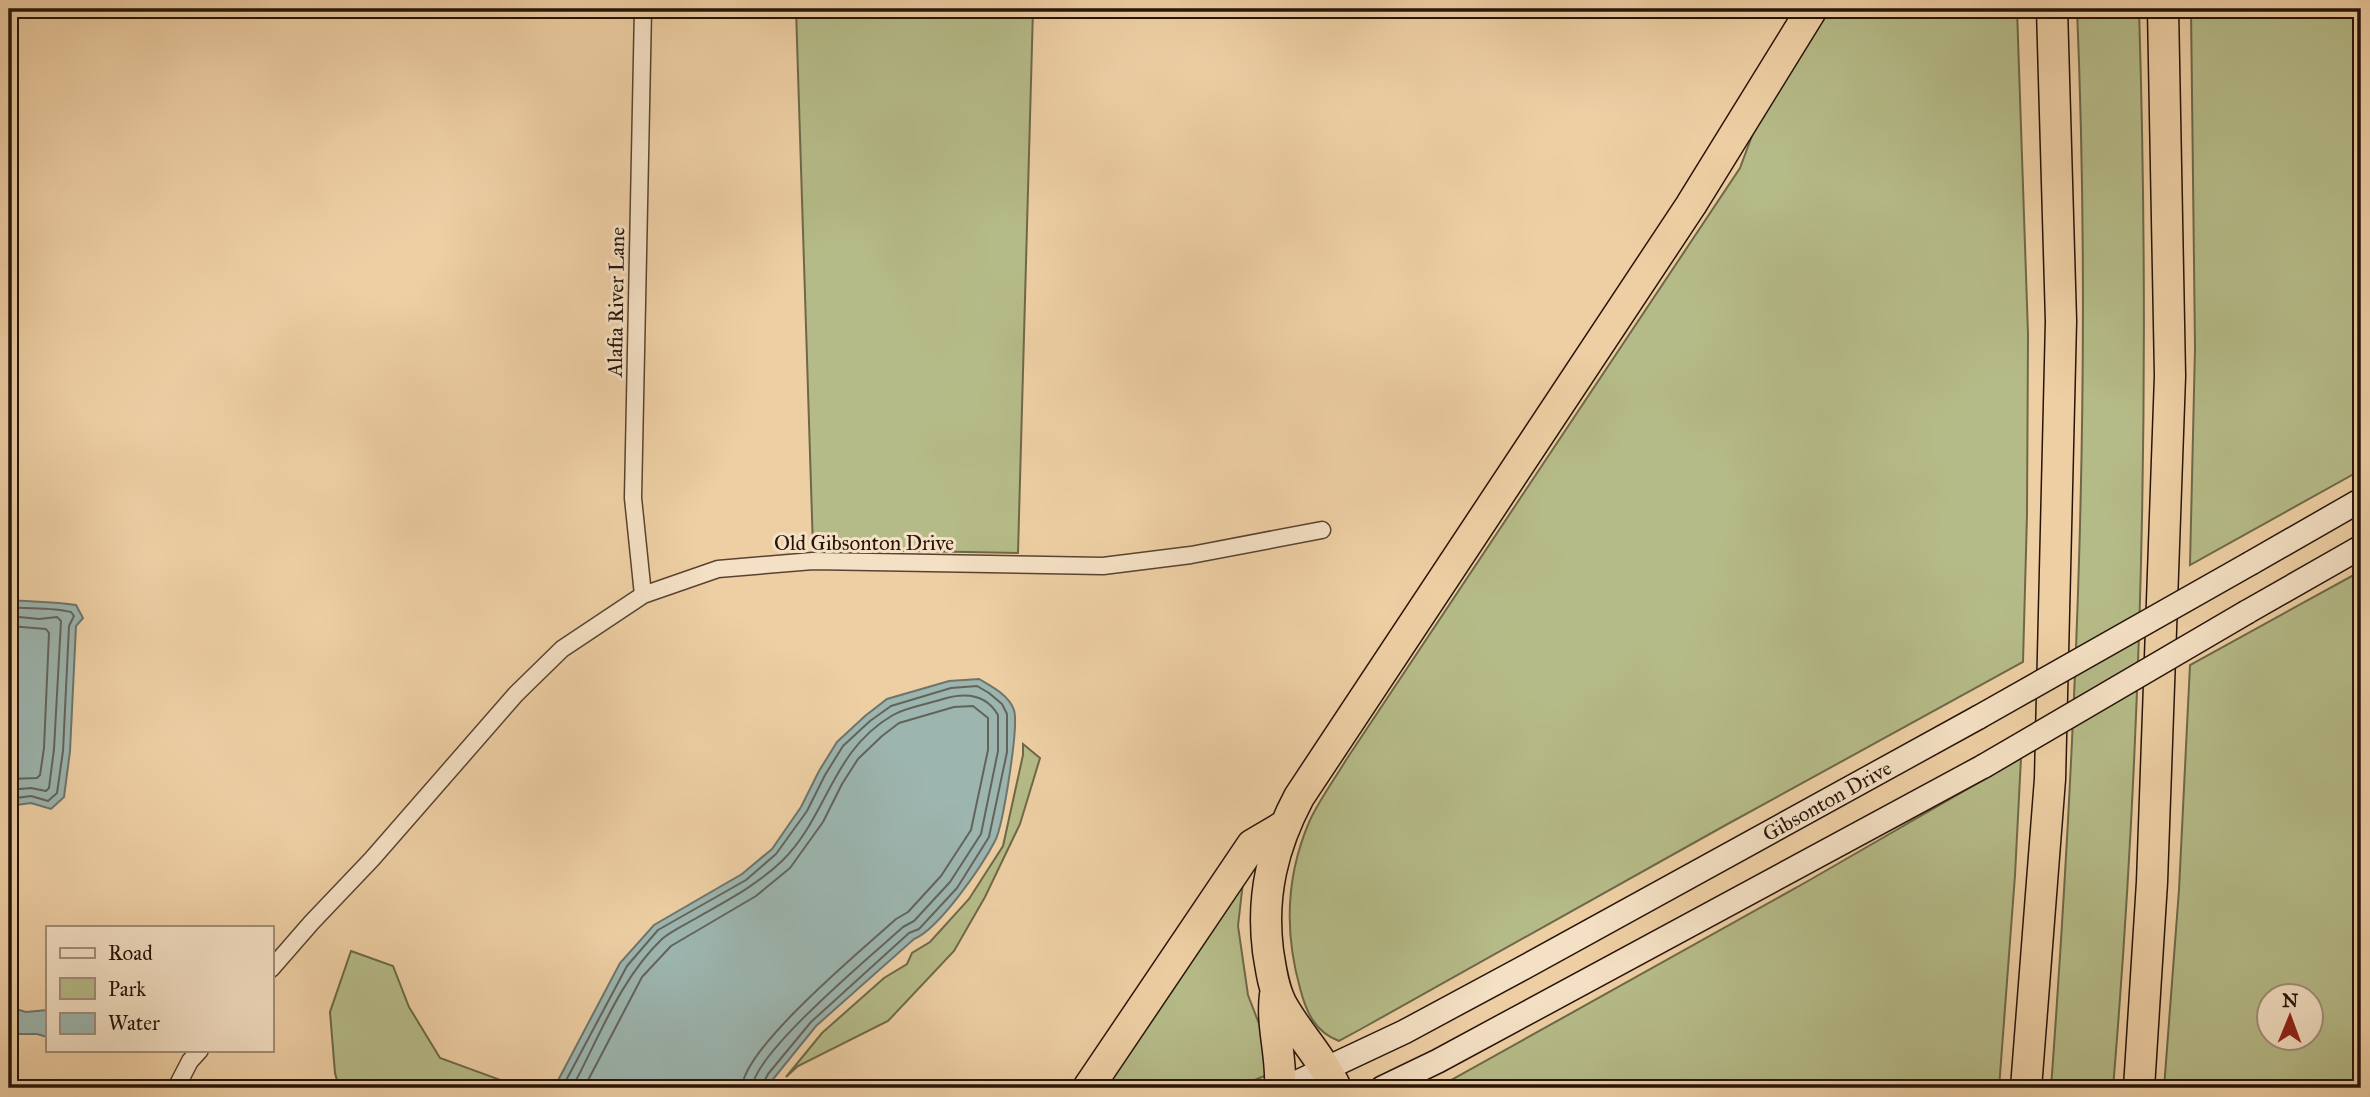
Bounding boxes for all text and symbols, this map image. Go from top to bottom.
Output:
street label: Alafia River Lane [602,227,630,378]
street label: Old Gibsonton Drive [774,530,954,556]
street label: Gibsonton Drive [1758,755,1896,847]
legend [46,926,273,1052]
text: Road [108,940,153,966]
text: Park [108,976,146,1002]
north arrow [2254,982,2324,1052]
text: N [2282,989,2299,1012]
text: Water [108,1010,160,1036]

